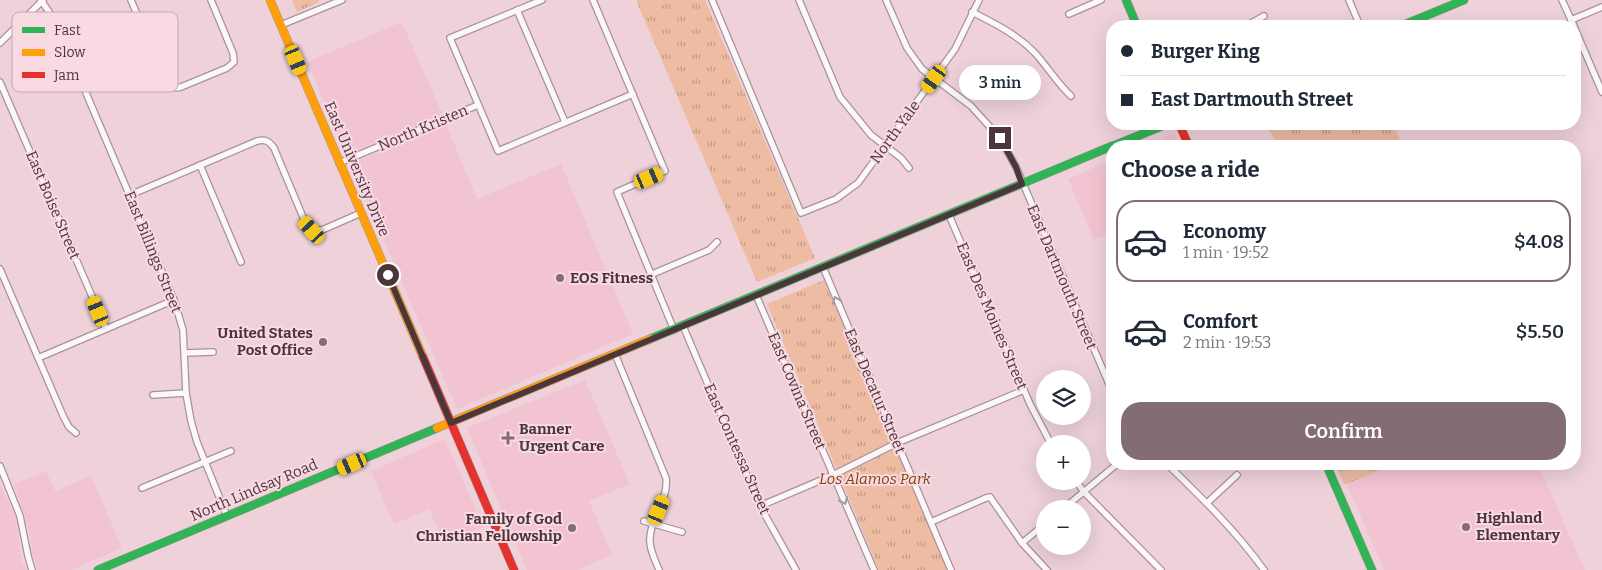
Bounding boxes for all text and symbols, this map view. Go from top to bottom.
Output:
legend [12,12,178,92]
text: Fast [54,22,81,39]
text: Burger King [1151,40,1260,63]
car [283,43,308,77]
text: Slow [54,44,86,61]
car [919,62,948,96]
callout: 3 min [959,66,1041,100]
text: Jam [53,67,80,84]
text: 3 min [979,73,1021,92]
text: East Dartmouth Street [1151,88,1353,111]
street label: North Yale [866,97,924,167]
street label: East University Drive [320,99,394,239]
street label: North Kristen [375,101,471,155]
route end [989,127,1011,149]
street label: East Boise Street [22,148,84,262]
text: Choose a ride [1121,156,1260,183]
car [632,165,665,191]
street label: East Billings Street [120,188,186,316]
street label: East Dartmouth Street [1023,202,1101,353]
car [296,214,327,246]
icon: car [1123,219,1168,264]
text: Economy [1183,220,1266,243]
text: $4.08 [1514,230,1564,253]
street label: East Des Moines Street [953,240,1031,393]
text: 1 min · 19:52 [1183,243,1269,262]
route start [377,264,399,286]
place label: EOS Fitness [570,269,653,287]
marker: EOS Fitness [554,272,566,284]
car [85,294,110,328]
one-way arrow [832,296,843,305]
icon: car [1123,309,1168,354]
text: Comfort [1183,310,1258,333]
text: $5.50 [1516,320,1564,343]
place label: United States Post Office [217,324,313,359]
street label: East Decatur Street [841,326,910,457]
street label: East Covina Street [764,330,830,453]
text: 2 min · 19:53 [1183,333,1271,352]
marker: United States Post Office [317,336,329,348]
map controls [1036,370,1091,555]
button: layers [1036,370,1091,425]
street label: East Contessa Street [700,381,774,518]
button: Confirm [1121,402,1566,460]
place label: Banner Urgent Care [519,420,605,455]
marker: Banner Urgent Care [501,431,515,445]
button: + [1036,435,1091,490]
car [335,451,368,477]
street label: North Lindsay Road [188,455,320,525]
park label: Los Alamos Park [819,470,932,488]
car [646,493,671,527]
one-way arrow [838,496,849,505]
button: − [1036,500,1091,555]
place label: Highland Elementary [1476,509,1561,544]
place label: Family of God Christian Fellowship [416,510,562,545]
marker: Highland Elementary [1460,521,1472,533]
marker: Family of God Christian Fellowship [566,522,578,534]

